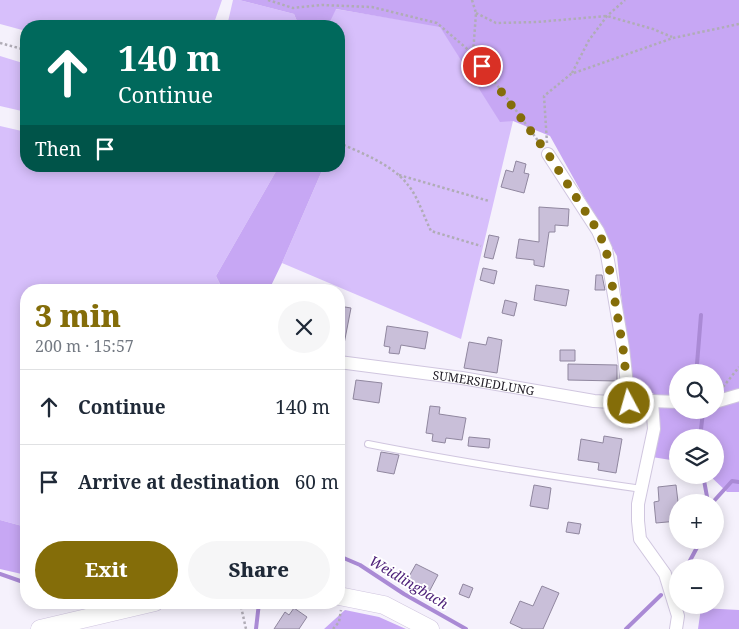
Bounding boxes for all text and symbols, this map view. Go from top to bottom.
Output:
text: 140 m [118,34,221,81]
icon: ahead [35,40,100,105]
pin [461,45,503,87]
icon: arrive [468,52,496,80]
text: Continue [118,79,213,109]
icon: arrive [91,135,119,163]
text: Then [35,136,81,162]
text: 3 min [35,295,121,336]
button: close [278,301,330,353]
text: 200 m · 15:57 [35,335,134,357]
map controls [669,364,724,614]
button: search [669,364,724,419]
street label: SUMERSIEDLUNG [432,366,536,399]
position arrow [602,376,654,428]
icon: ahead [35,393,63,421]
text: Continue [78,394,166,420]
text: 140 m [275,394,330,420]
button: layers [669,429,724,484]
icon: arrive [35,468,63,496]
text: Arrive at destination [78,469,280,495]
text: 60 m [295,469,339,495]
button: + [669,494,724,549]
button: Exit [35,541,178,599]
button: Share [188,541,330,599]
water label: Weidlingbach [366,551,453,613]
button: − [669,559,724,614]

